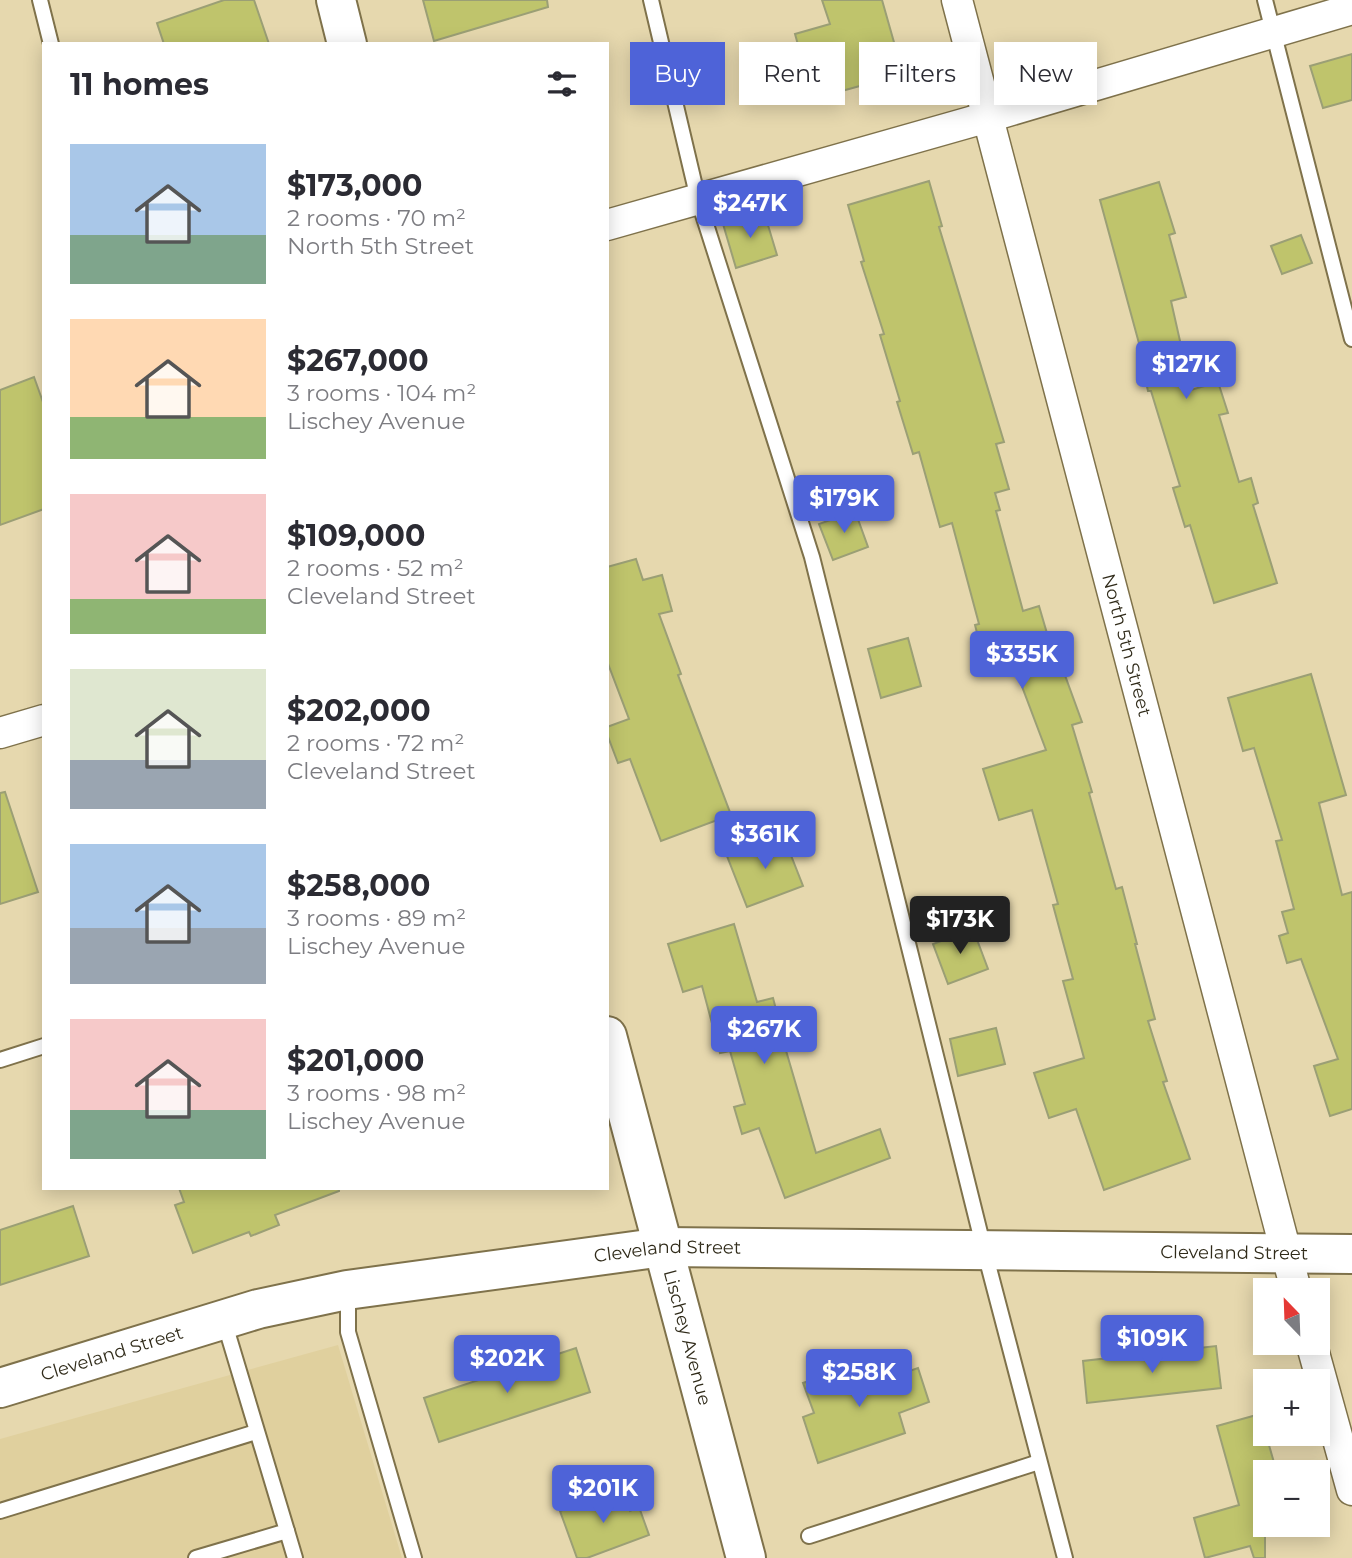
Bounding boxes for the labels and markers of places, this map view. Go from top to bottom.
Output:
pin: $247K [701,180,799,240]
pin: $127K [1137,342,1235,401]
pin: $179K [795,476,893,535]
pin: $335K [973,632,1071,691]
pin: $361K [716,812,814,871]
pin: $173K [911,897,1009,956]
pin: $267K [715,1006,813,1066]
pin: $109K [1103,1316,1201,1375]
pin: $202K [458,1336,556,1395]
pin: $258K [810,1350,908,1409]
pin: $201K [554,1466,652,1525]

